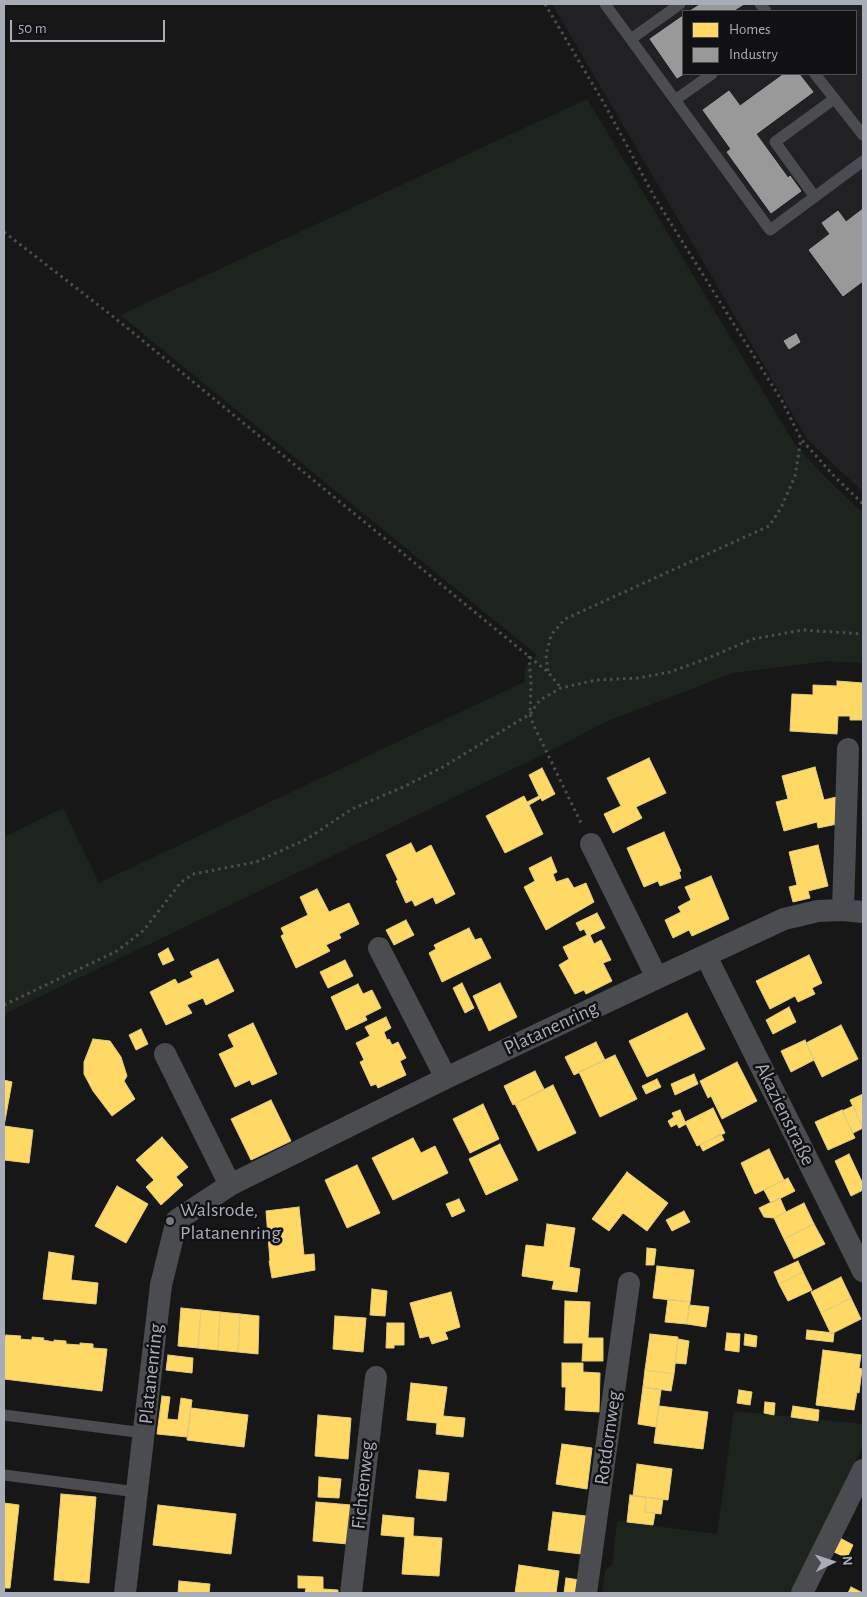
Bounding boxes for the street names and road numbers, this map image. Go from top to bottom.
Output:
street label: Platanenring [500,996,602,1060]
street label: Akazienstraße [750,1059,820,1169]
street label: Platanenring [134,1323,168,1425]
street label: Rotdornweg [590,1389,626,1487]
street label: Fichtenweg [346,1440,380,1530]

